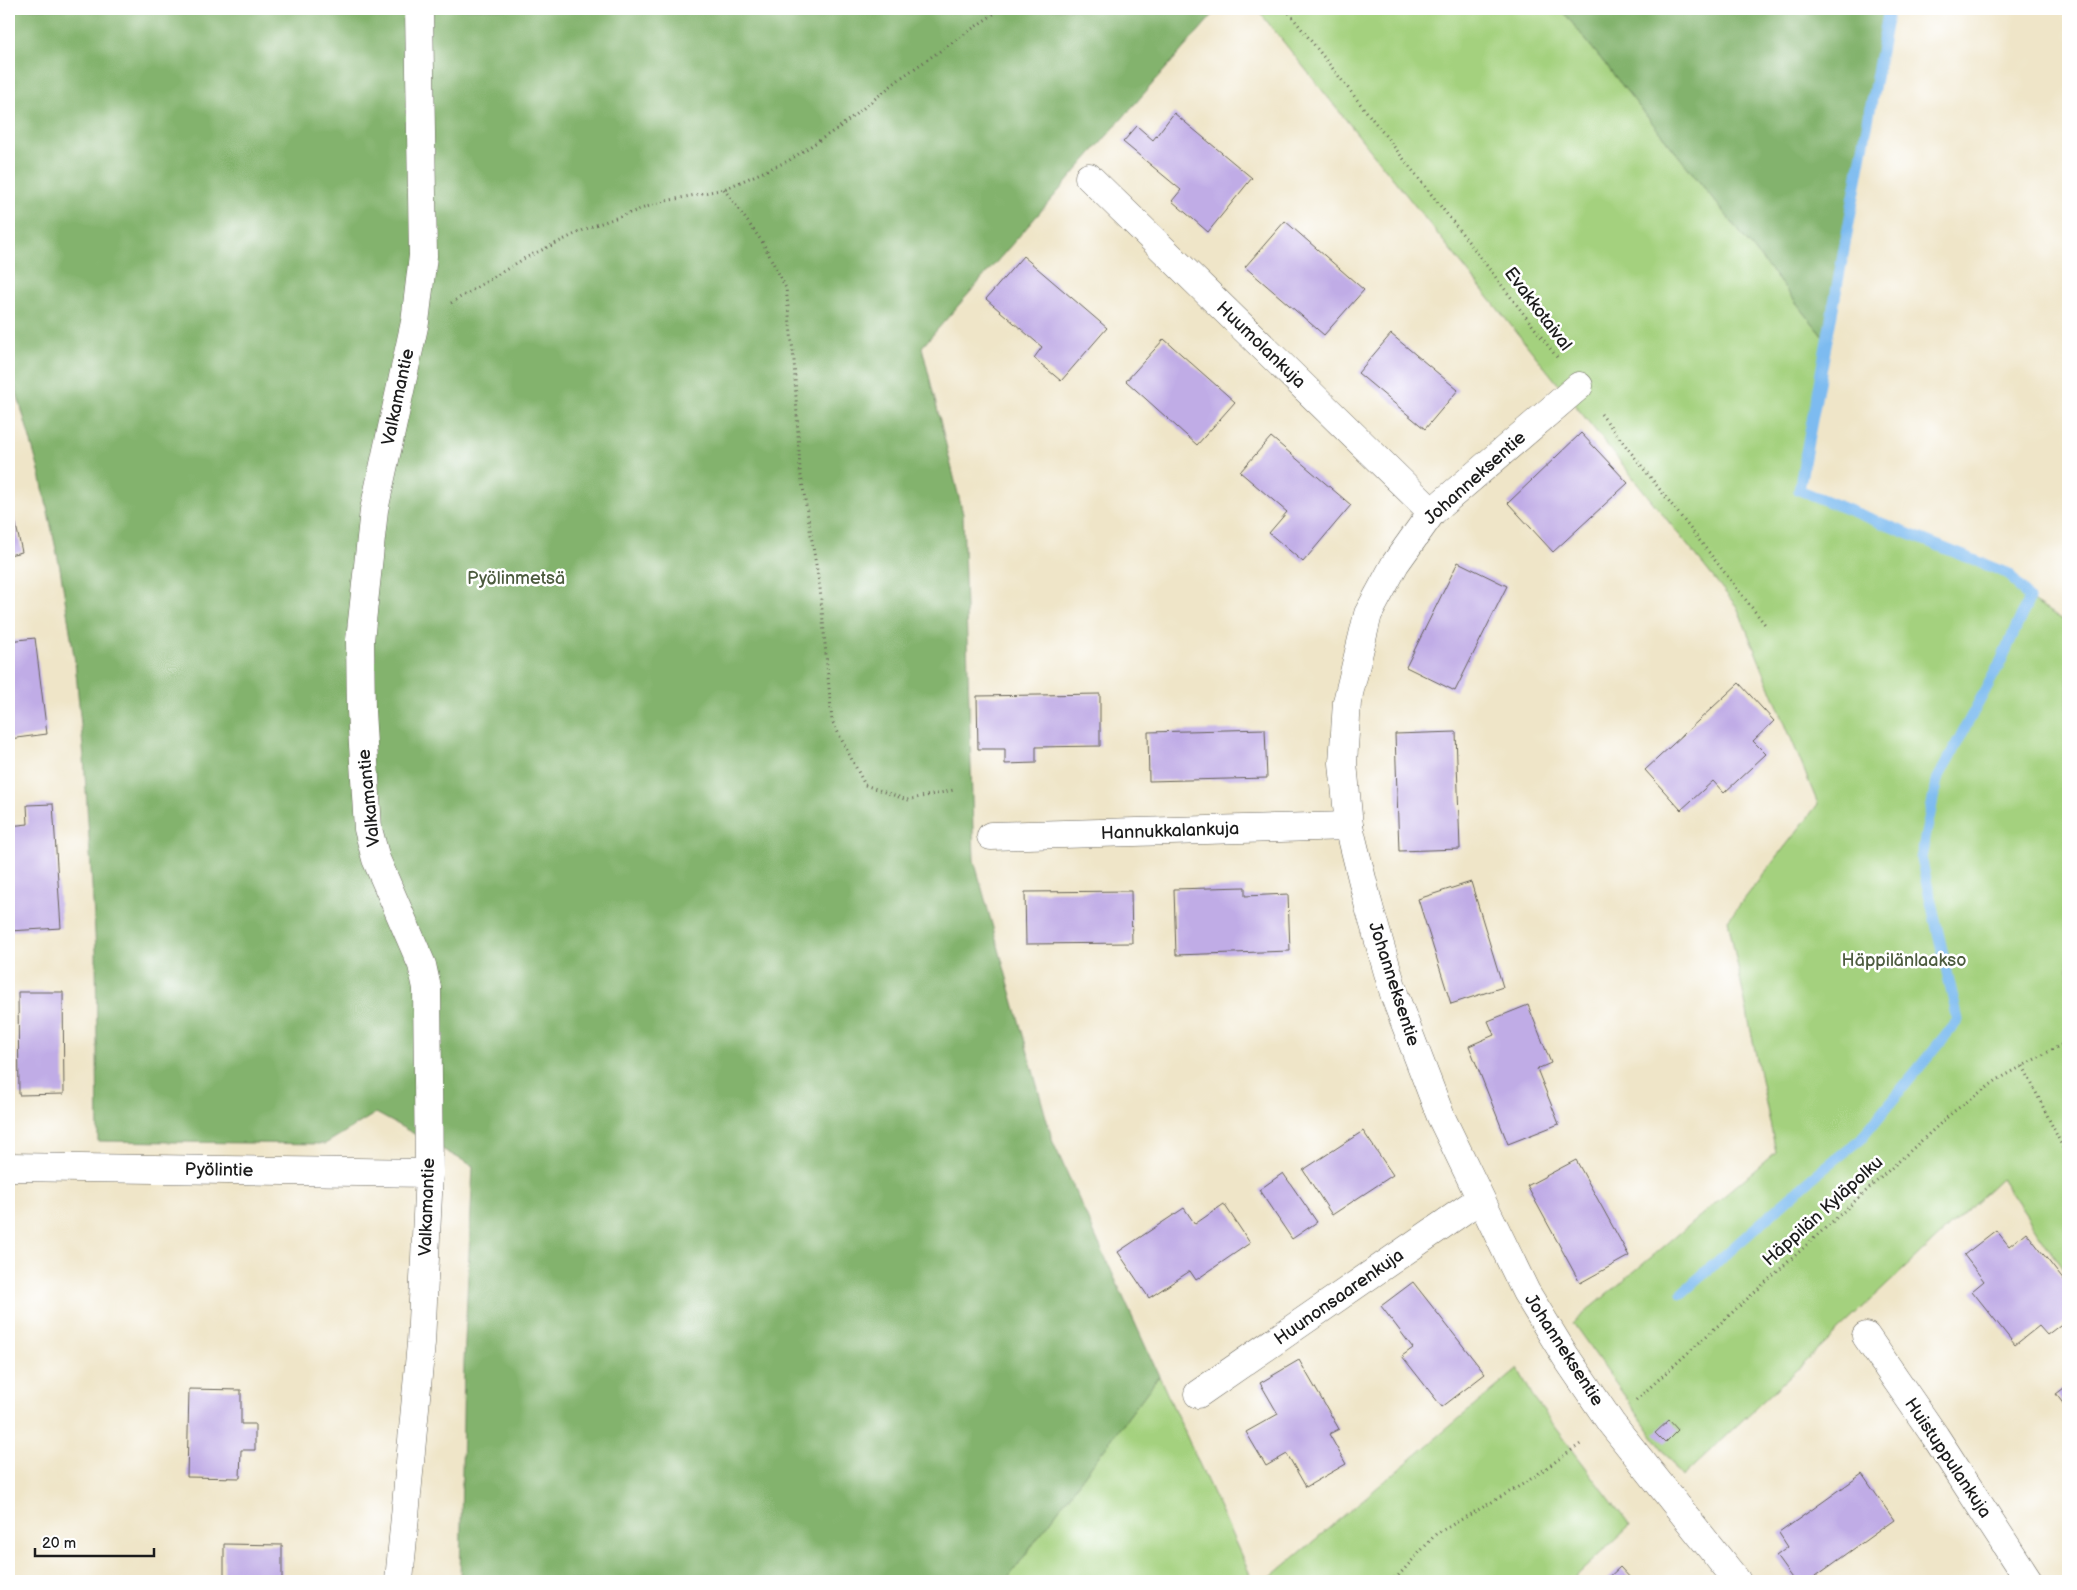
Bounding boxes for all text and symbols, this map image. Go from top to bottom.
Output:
street label: Evakkotaival [1500,263,1576,355]
street label: Huumolankuja [1212,297,1310,393]
street label: Valkamantie [378,346,419,447]
street label: Johanneksentie [1420,427,1530,529]
park label: Pyölinmetsä [467,568,565,589]
street label: Valkamantie [353,748,385,848]
street label: Hannukkalankuja [1100,818,1240,844]
street label: Johanneksentie [1364,919,1424,1049]
park label: Häppilänlaakso [1842,950,1966,971]
street label: Häppilän Kyläpolku [1759,1152,1887,1270]
street label: Valkamantie [415,1157,439,1256]
street label: Pyölintie [185,1159,254,1181]
street label: Huunonsaarenkuja [1270,1244,1408,1350]
street label: Johanneksentie [1520,1290,1608,1410]
street label: Huistuppulankuja [1900,1394,1996,1522]
scale bar [35,1525,154,1557]
text: 20 m [42,1534,76,1553]

